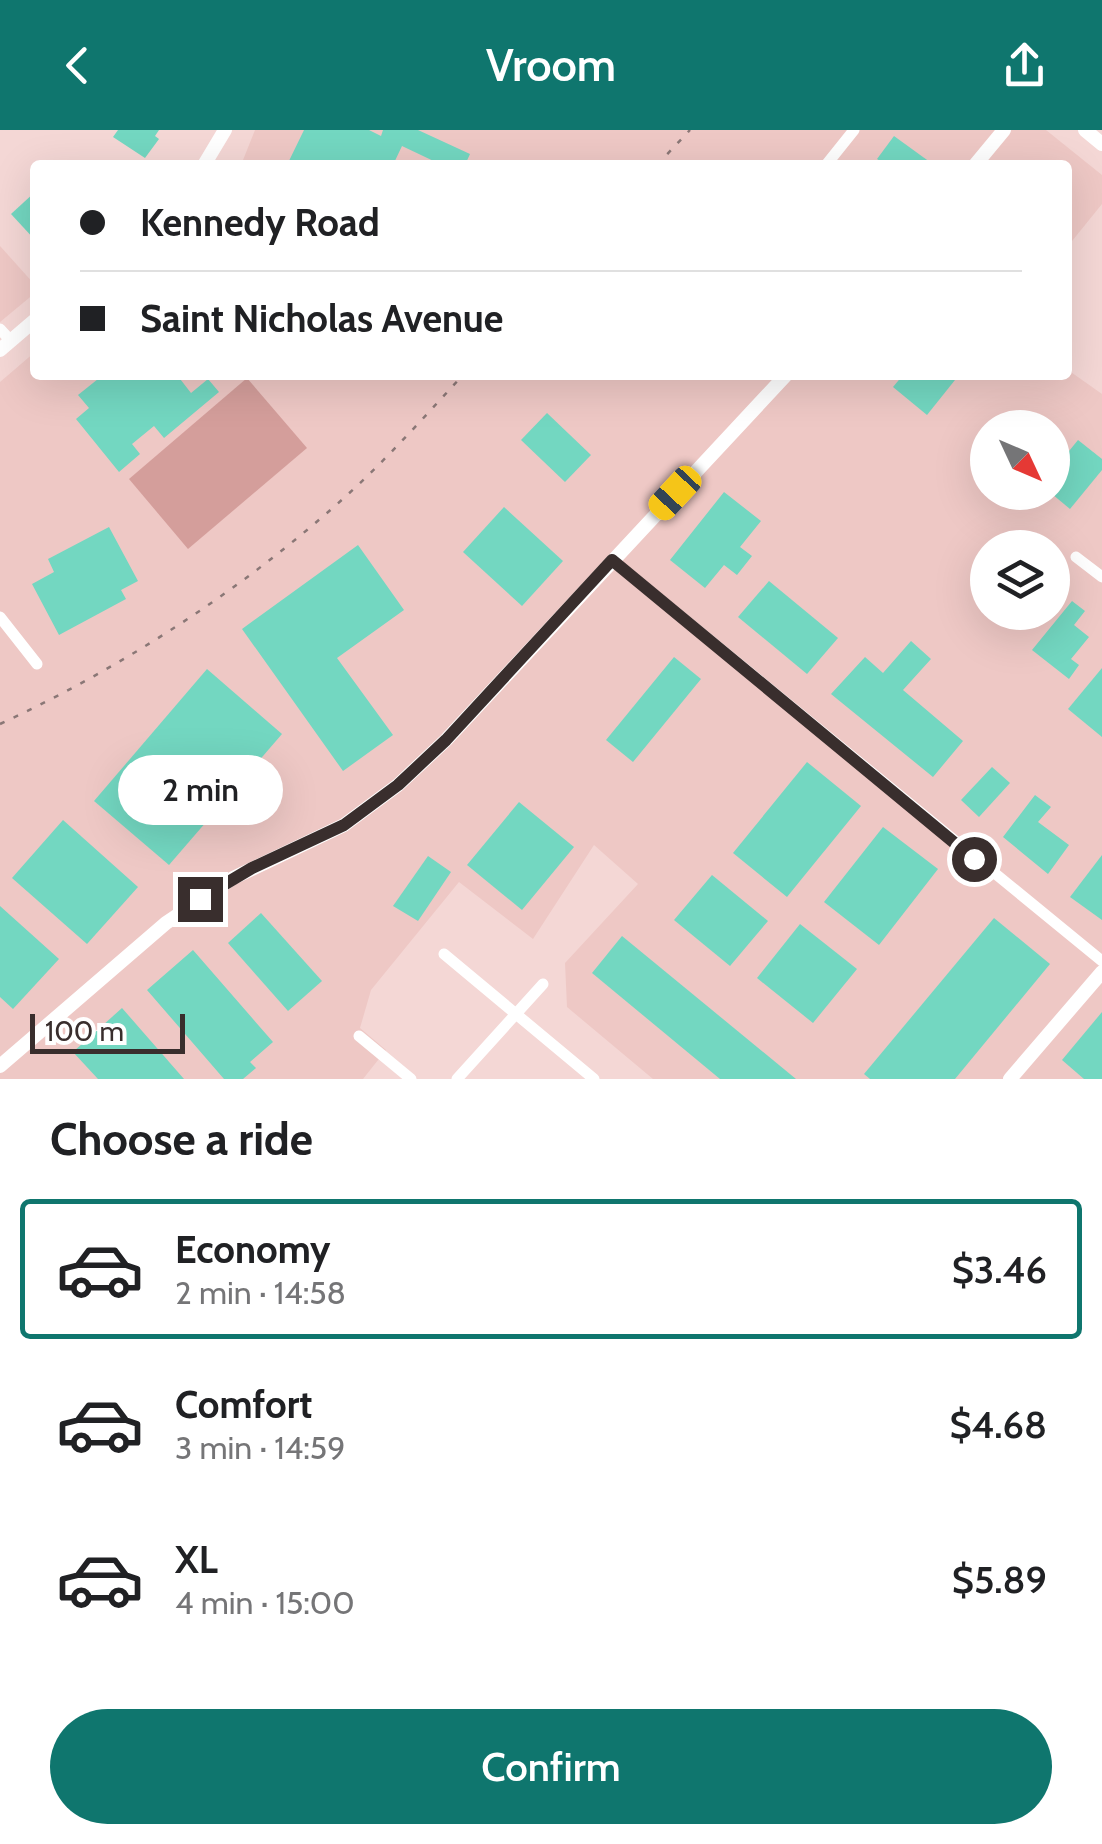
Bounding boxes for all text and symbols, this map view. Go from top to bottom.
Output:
icon: back [50,38,105,93]
text: Vroom [486,38,616,92]
icon: share [997,38,1052,93]
text: Kennedy Road [140,199,380,246]
text: Saint Nicholas Avenue [140,295,503,342]
north arrow [970,410,1070,510]
map controls [970,410,1070,630]
car [644,461,706,525]
button: layers [970,530,1070,630]
callout: 2 min [118,754,282,824]
text: 2 min [162,770,239,809]
route start [952,837,997,882]
route end [178,877,223,922]
scale bar [30,1009,185,1054]
text: 100 m [45,1014,124,1048]
text: Choose a ride [50,1112,313,1166]
icon: car [55,1224,145,1314]
text: Economy [175,1226,330,1273]
text: $3.46 [952,1246,1047,1293]
text: 2 min · 14:58 [175,1273,346,1312]
icon: car [55,1379,145,1469]
text: Comfort [175,1381,312,1428]
text: $4.68 [949,1401,1047,1448]
text: 3 min · 14:59 [175,1428,345,1467]
icon: car [55,1534,145,1624]
text: XL [175,1536,218,1583]
text: $5.89 [952,1556,1047,1603]
text: 4 min · 15:00 [175,1583,355,1622]
button: Confirm [50,1709,1052,1824]

